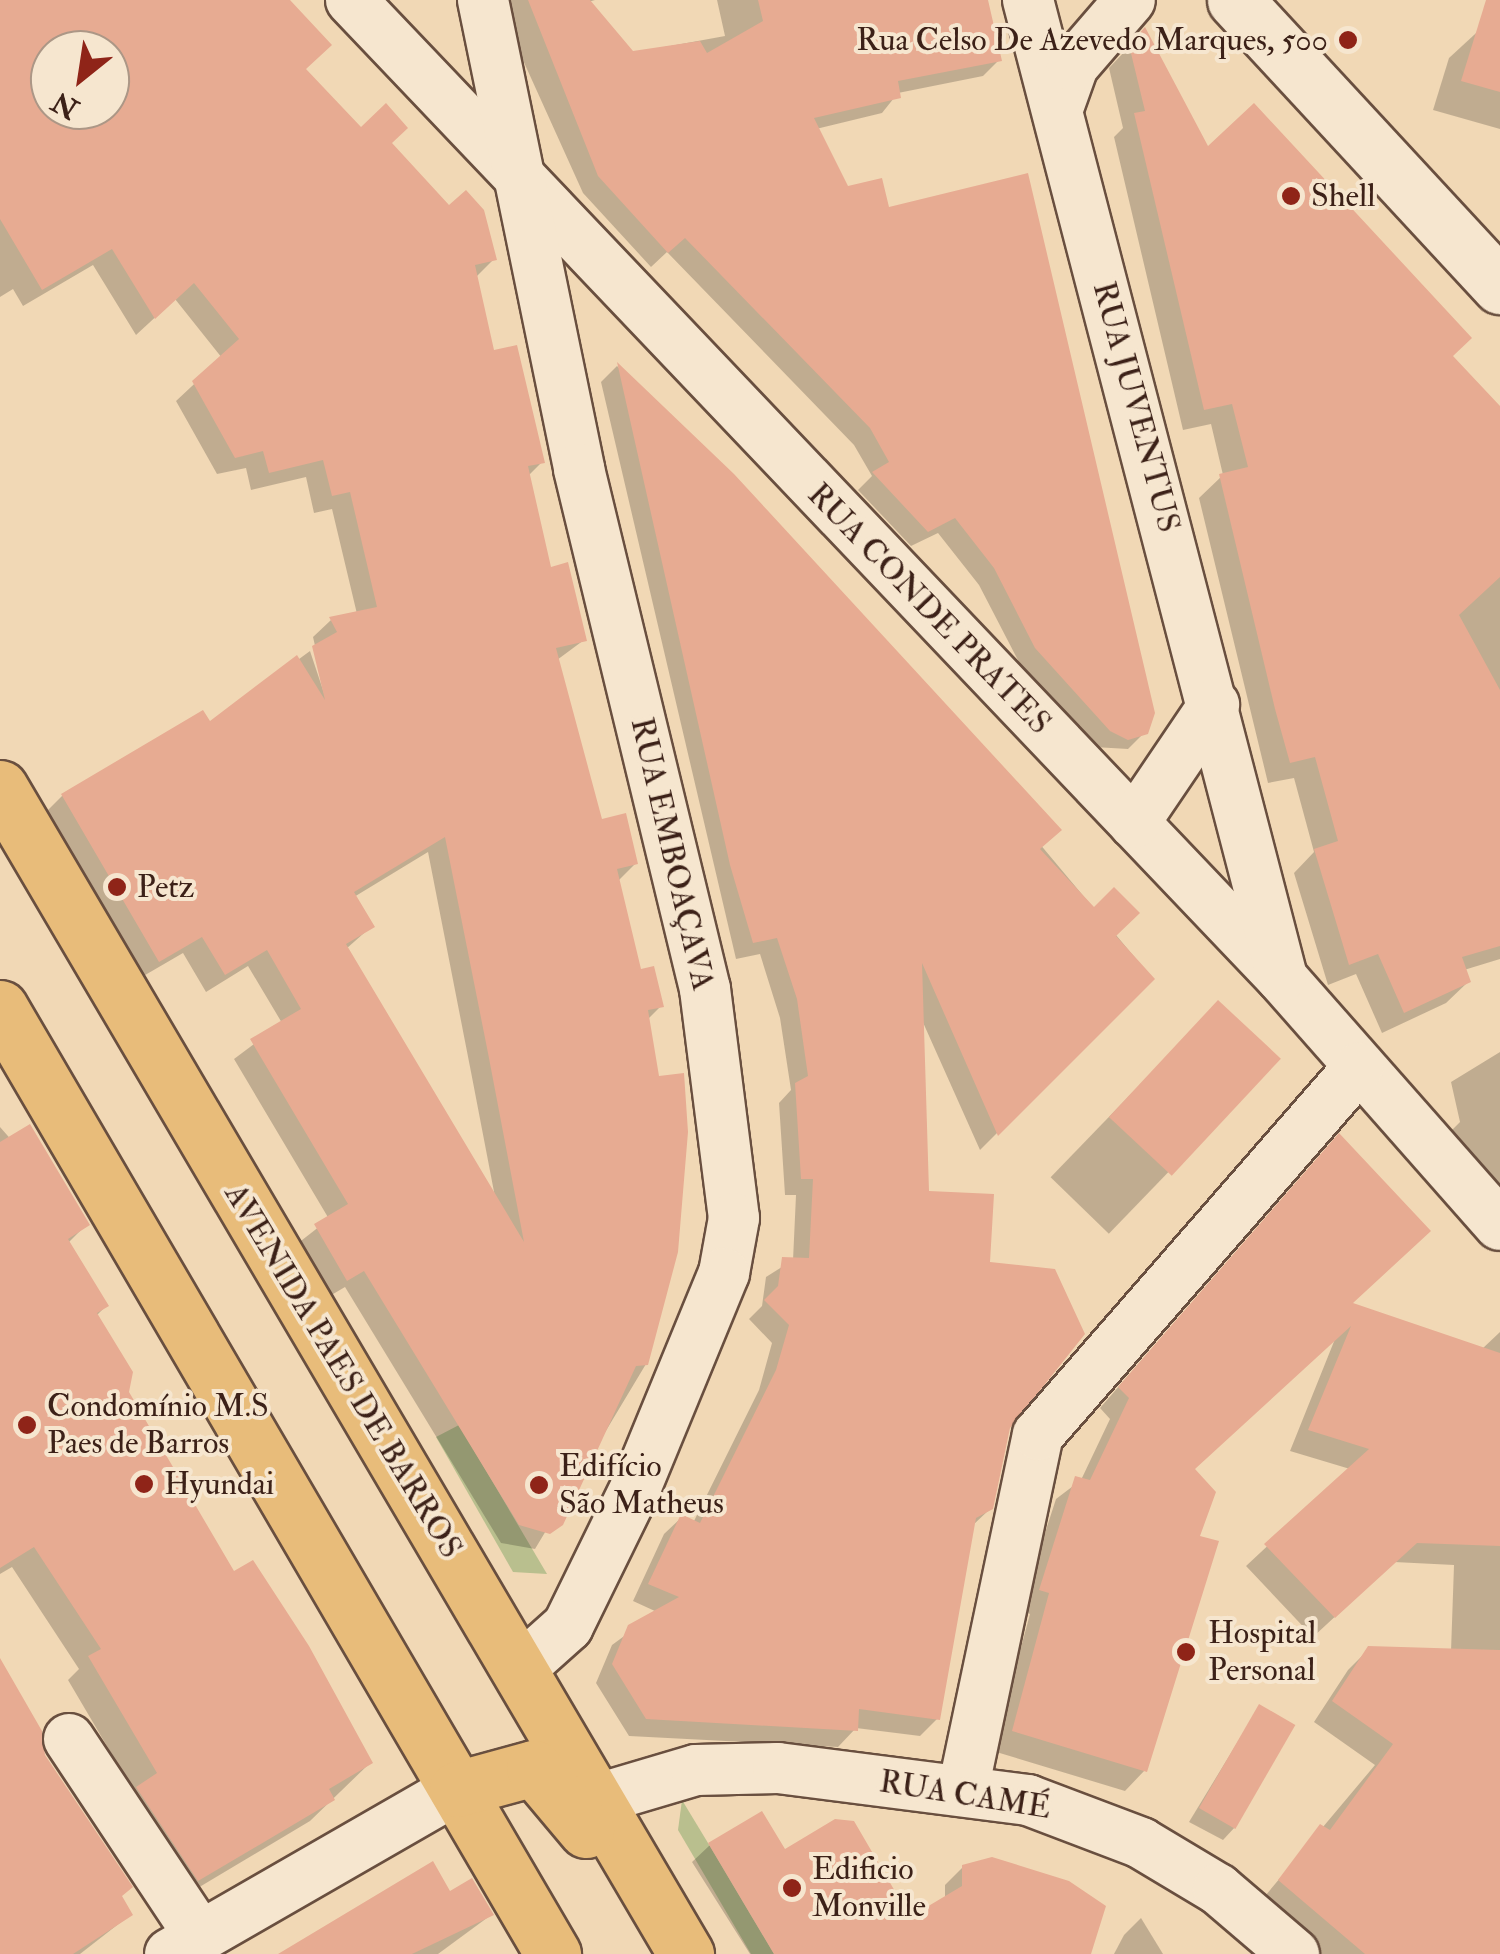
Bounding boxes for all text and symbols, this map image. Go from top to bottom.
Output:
place label: Rua Celso De Azevedo Marques, 500 [856,21,1328,59]
marker: Rua Celso De Azevedo Marques, 500 [1337,29,1359,51]
north arrow [30,30,130,130]
text: N [46,83,85,126]
place label: Shell [1311,177,1375,215]
marker: Shell [1280,185,1302,207]
street label: RUA JUVENTUS [1084,278,1188,536]
street label: RUA CONDE PRATES [799,476,1059,742]
street label: RUA EMBOAÇAVA [622,714,722,994]
place label: Petz [137,868,194,906]
marker: Petz [106,876,128,898]
street label: AVENIDA PAES DE BARROS [216,1177,470,1565]
place label: Condomínio M.S Paes de Barros [47,1388,269,1463]
marker: Condomínio M.S Paes de Barros [16,1414,38,1436]
place label: Edifício São Matheus [559,1448,724,1523]
place label: Hyundai [164,1465,274,1503]
marker: Hyundai [133,1473,155,1495]
marker: Edifício São Matheus [528,1474,550,1496]
place label: Hospital Personal [1208,1615,1316,1690]
marker: Hospital Personal [1173,1639,1199,1665]
street label: RUA CAMÉ [877,1763,1053,1827]
place label: Edificio Monville [812,1851,926,1926]
marker: Edificio Monville [781,1877,803,1899]

